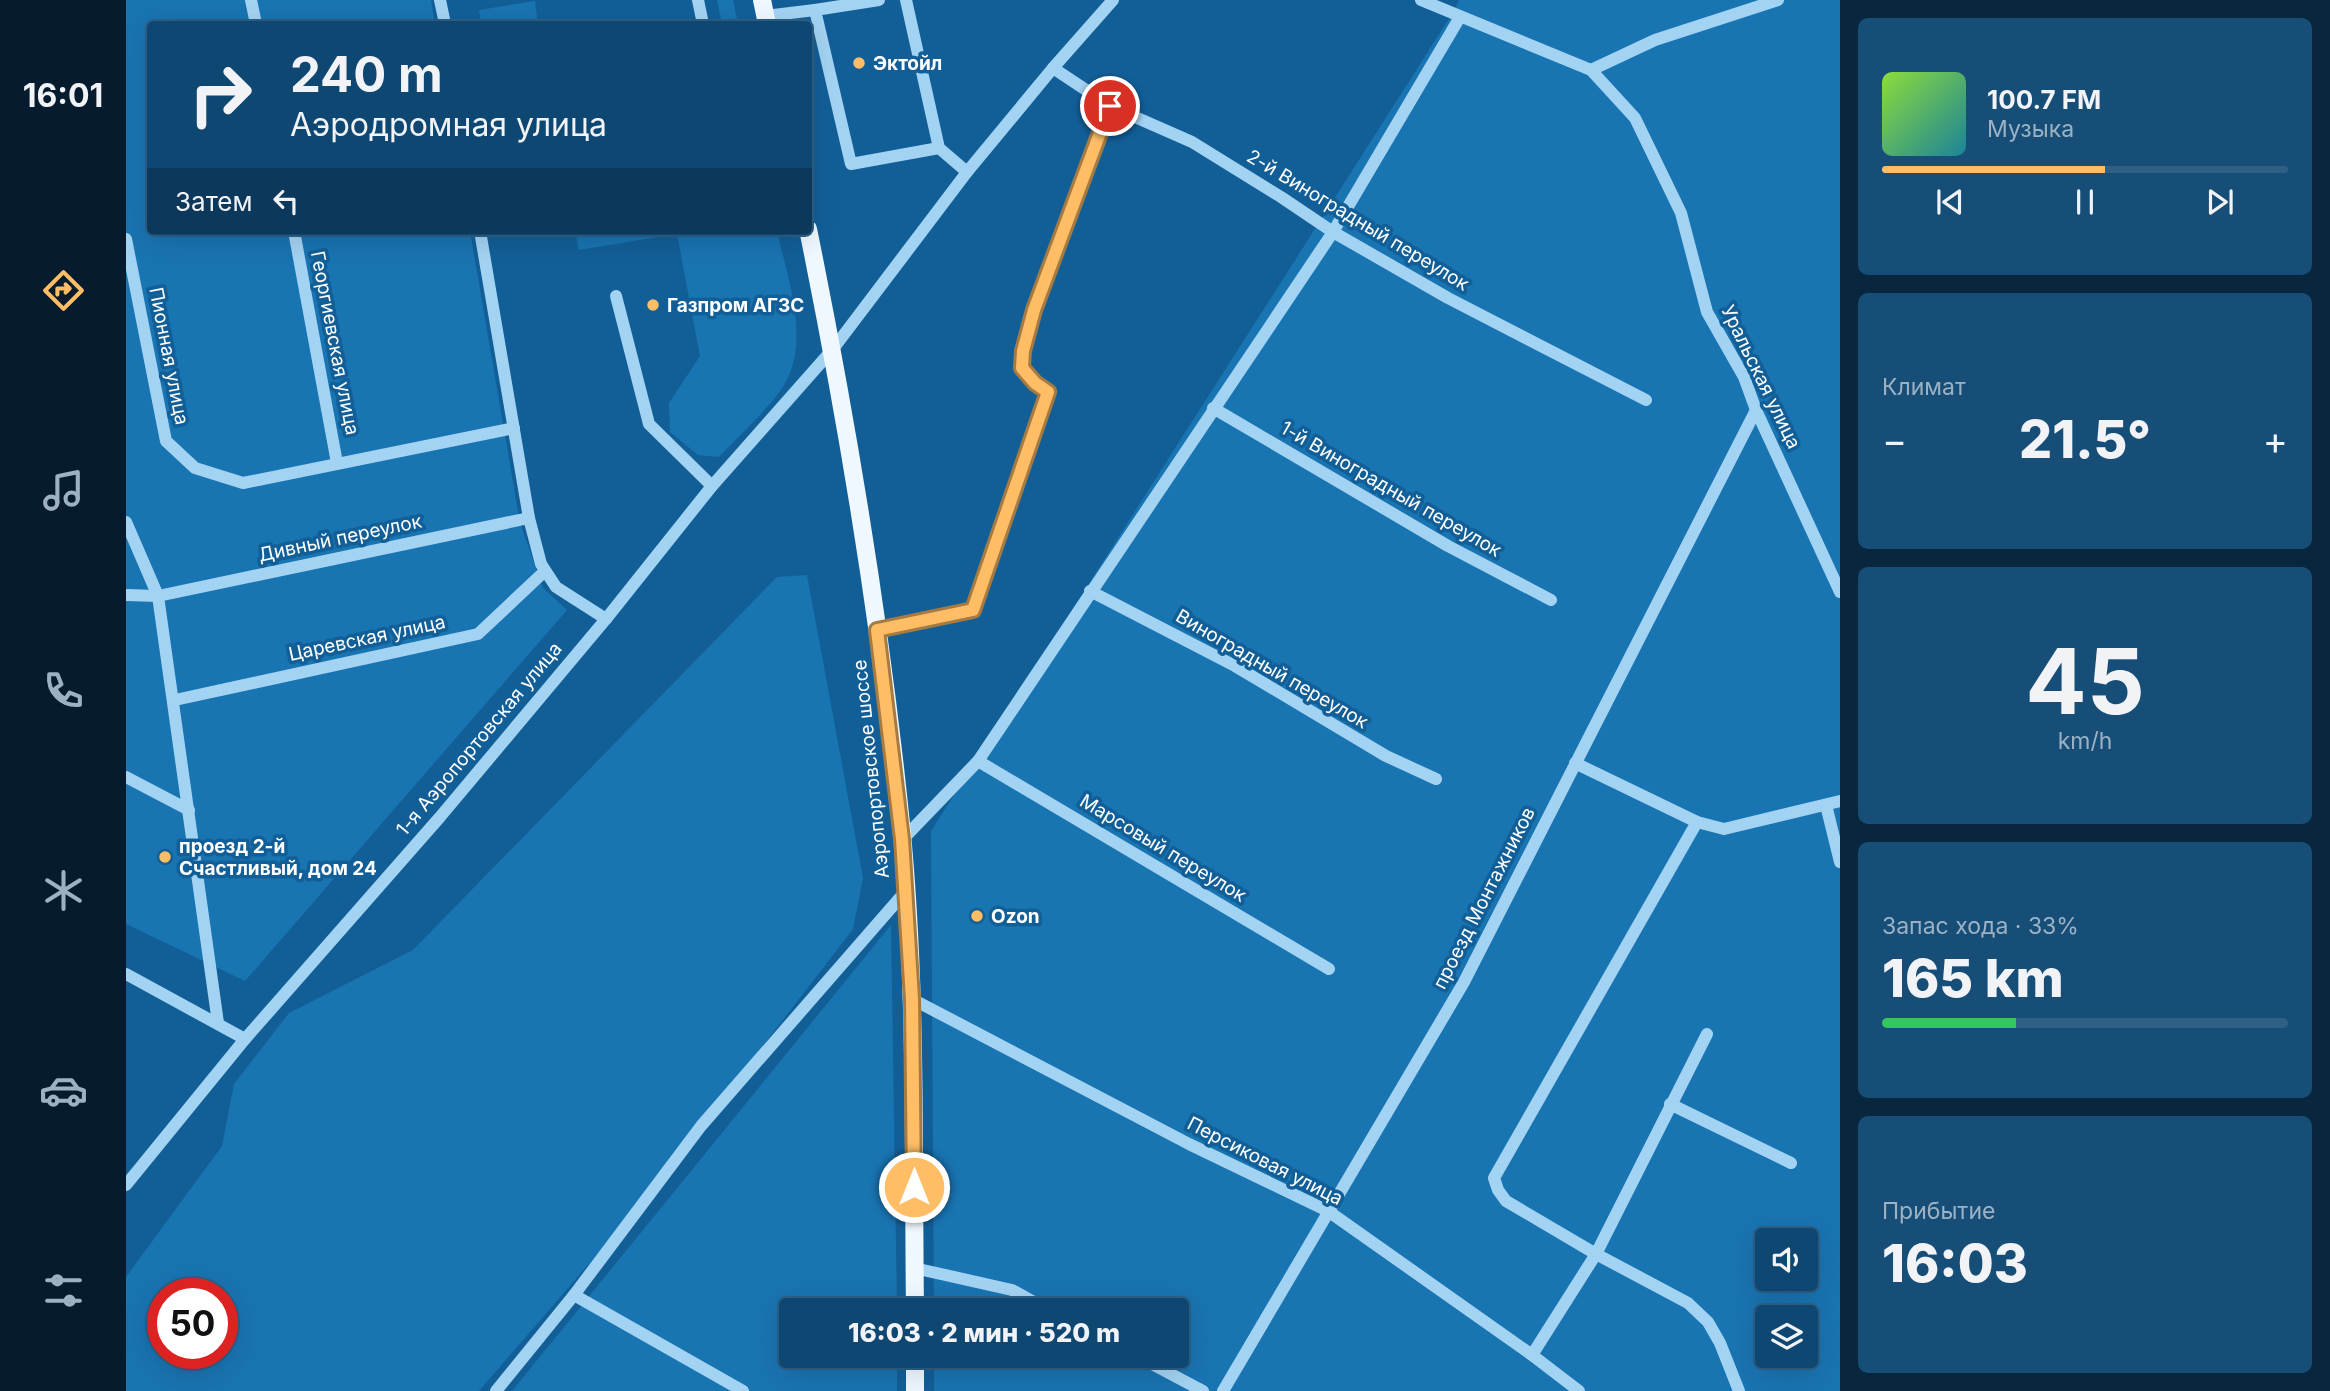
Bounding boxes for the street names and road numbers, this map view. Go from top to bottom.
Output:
street label: 2-й Виноградный переулок [1243,144,1474,296]
street label: Георгиевская улица [306,249,364,437]
street label: Пионная улица [144,285,194,427]
street label: Уральская улица [1716,301,1806,453]
street label: 1-й Виноградный переулок [1276,416,1506,562]
street label: Дивный переулок [256,509,424,567]
street label: Виноградный переулок [1172,605,1373,734]
street label: Царевская улица [287,610,447,666]
street label: 1-я Аэропортовская улица [391,637,567,841]
street label: Аэропортовское шоссе [848,658,894,880]
street label: Марсовый переулок [1076,789,1251,907]
street label: проезд Монтажников [1428,803,1540,993]
street label: Персиковая улица [1183,1112,1347,1210]

